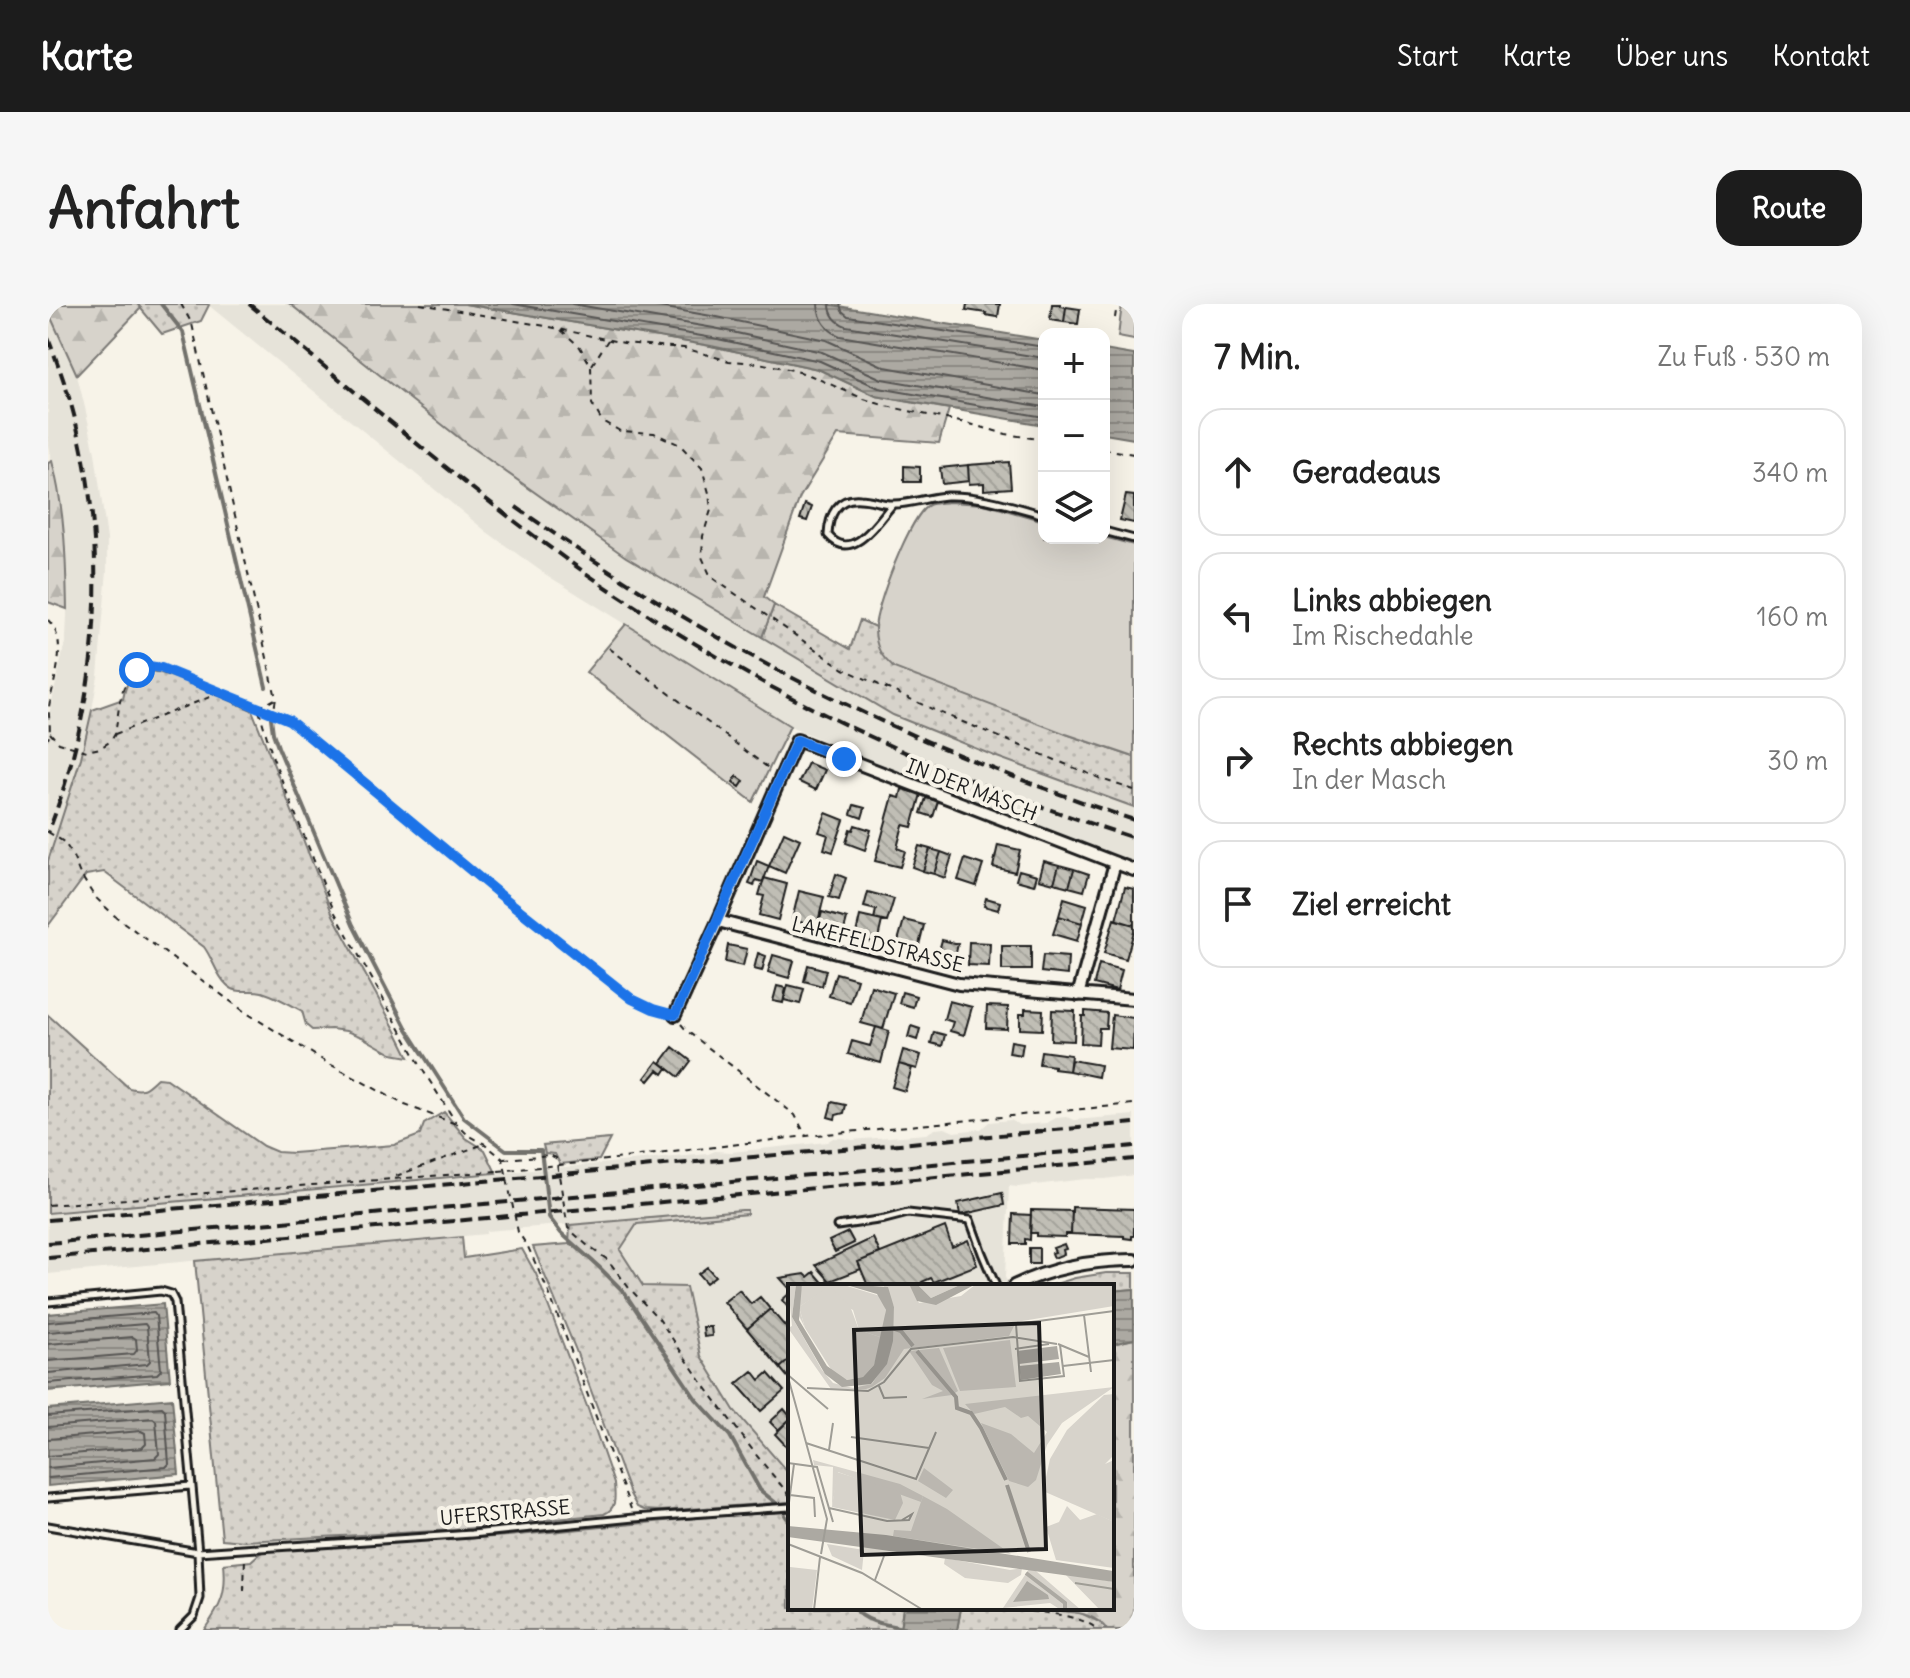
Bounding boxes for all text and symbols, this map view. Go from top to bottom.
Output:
text: Karte [40,33,133,80]
text: Start [1397,38,1459,74]
text: Karte [1503,38,1571,74]
text: Über uns [1615,38,1728,74]
text: Kontakt [1772,38,1870,74]
button: Route [1716,170,1862,246]
text: Anfahrt [48,173,240,243]
map controls [1038,328,1110,544]
button: + [1038,328,1110,400]
text: 7 Min. [1214,335,1301,378]
text: Zu Fuß · 530 m [1657,340,1830,373]
button: − [1038,400,1110,472]
icon: ahead [1216,450,1260,494]
text: Geradeaus [1292,453,1441,491]
text: 340 m [1752,456,1828,489]
button: layers [1038,472,1110,544]
text: Links abbiegen [1292,581,1492,619]
icon: left [1216,594,1260,638]
text: 160 m [1757,600,1828,633]
text: Im Rischedahle [1292,619,1474,652]
route start [119,652,155,688]
text: Rechts abbiegen [1292,725,1513,763]
icon: right [1216,738,1260,782]
route end [826,741,862,777]
text: 30 m [1767,744,1828,777]
street label: IN DER MASCH [903,753,1041,825]
text: In der Masch [1292,763,1446,796]
icon: arrive [1216,882,1260,926]
text: Ziel erreicht [1292,885,1451,923]
street label: LAKEFELDSTRASSE [789,910,967,978]
inset map [788,1284,1114,1610]
street label: UFERSTRASSE [439,1494,571,1530]

